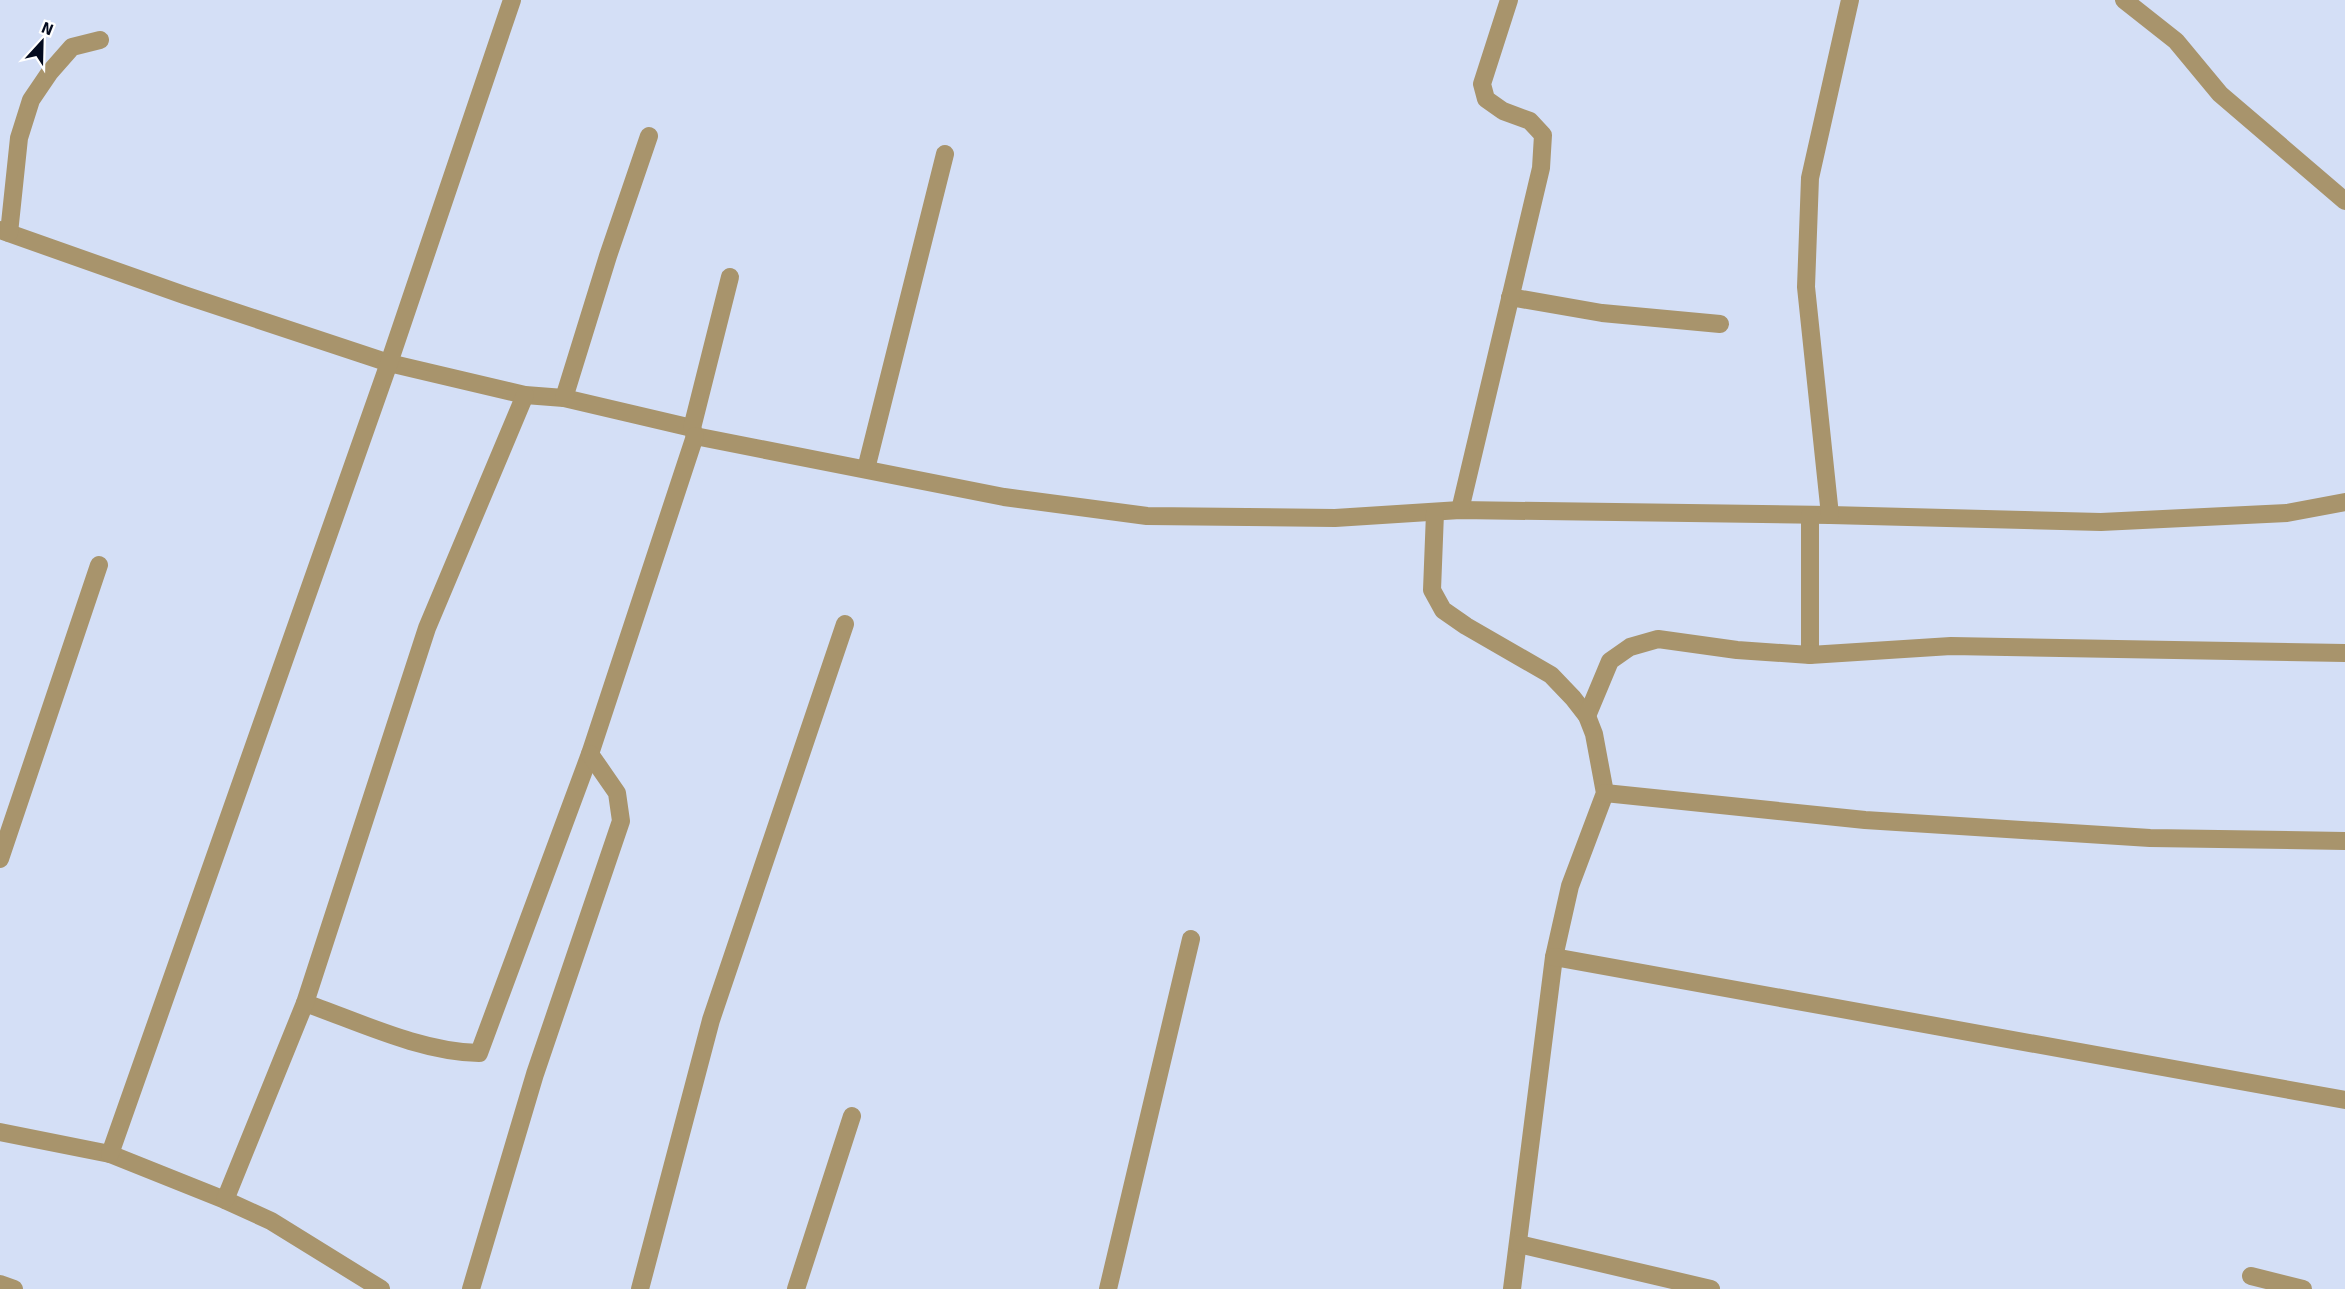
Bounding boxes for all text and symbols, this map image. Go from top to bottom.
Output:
north arrow [12,12,72,72]
text: N [38,18,56,40]

